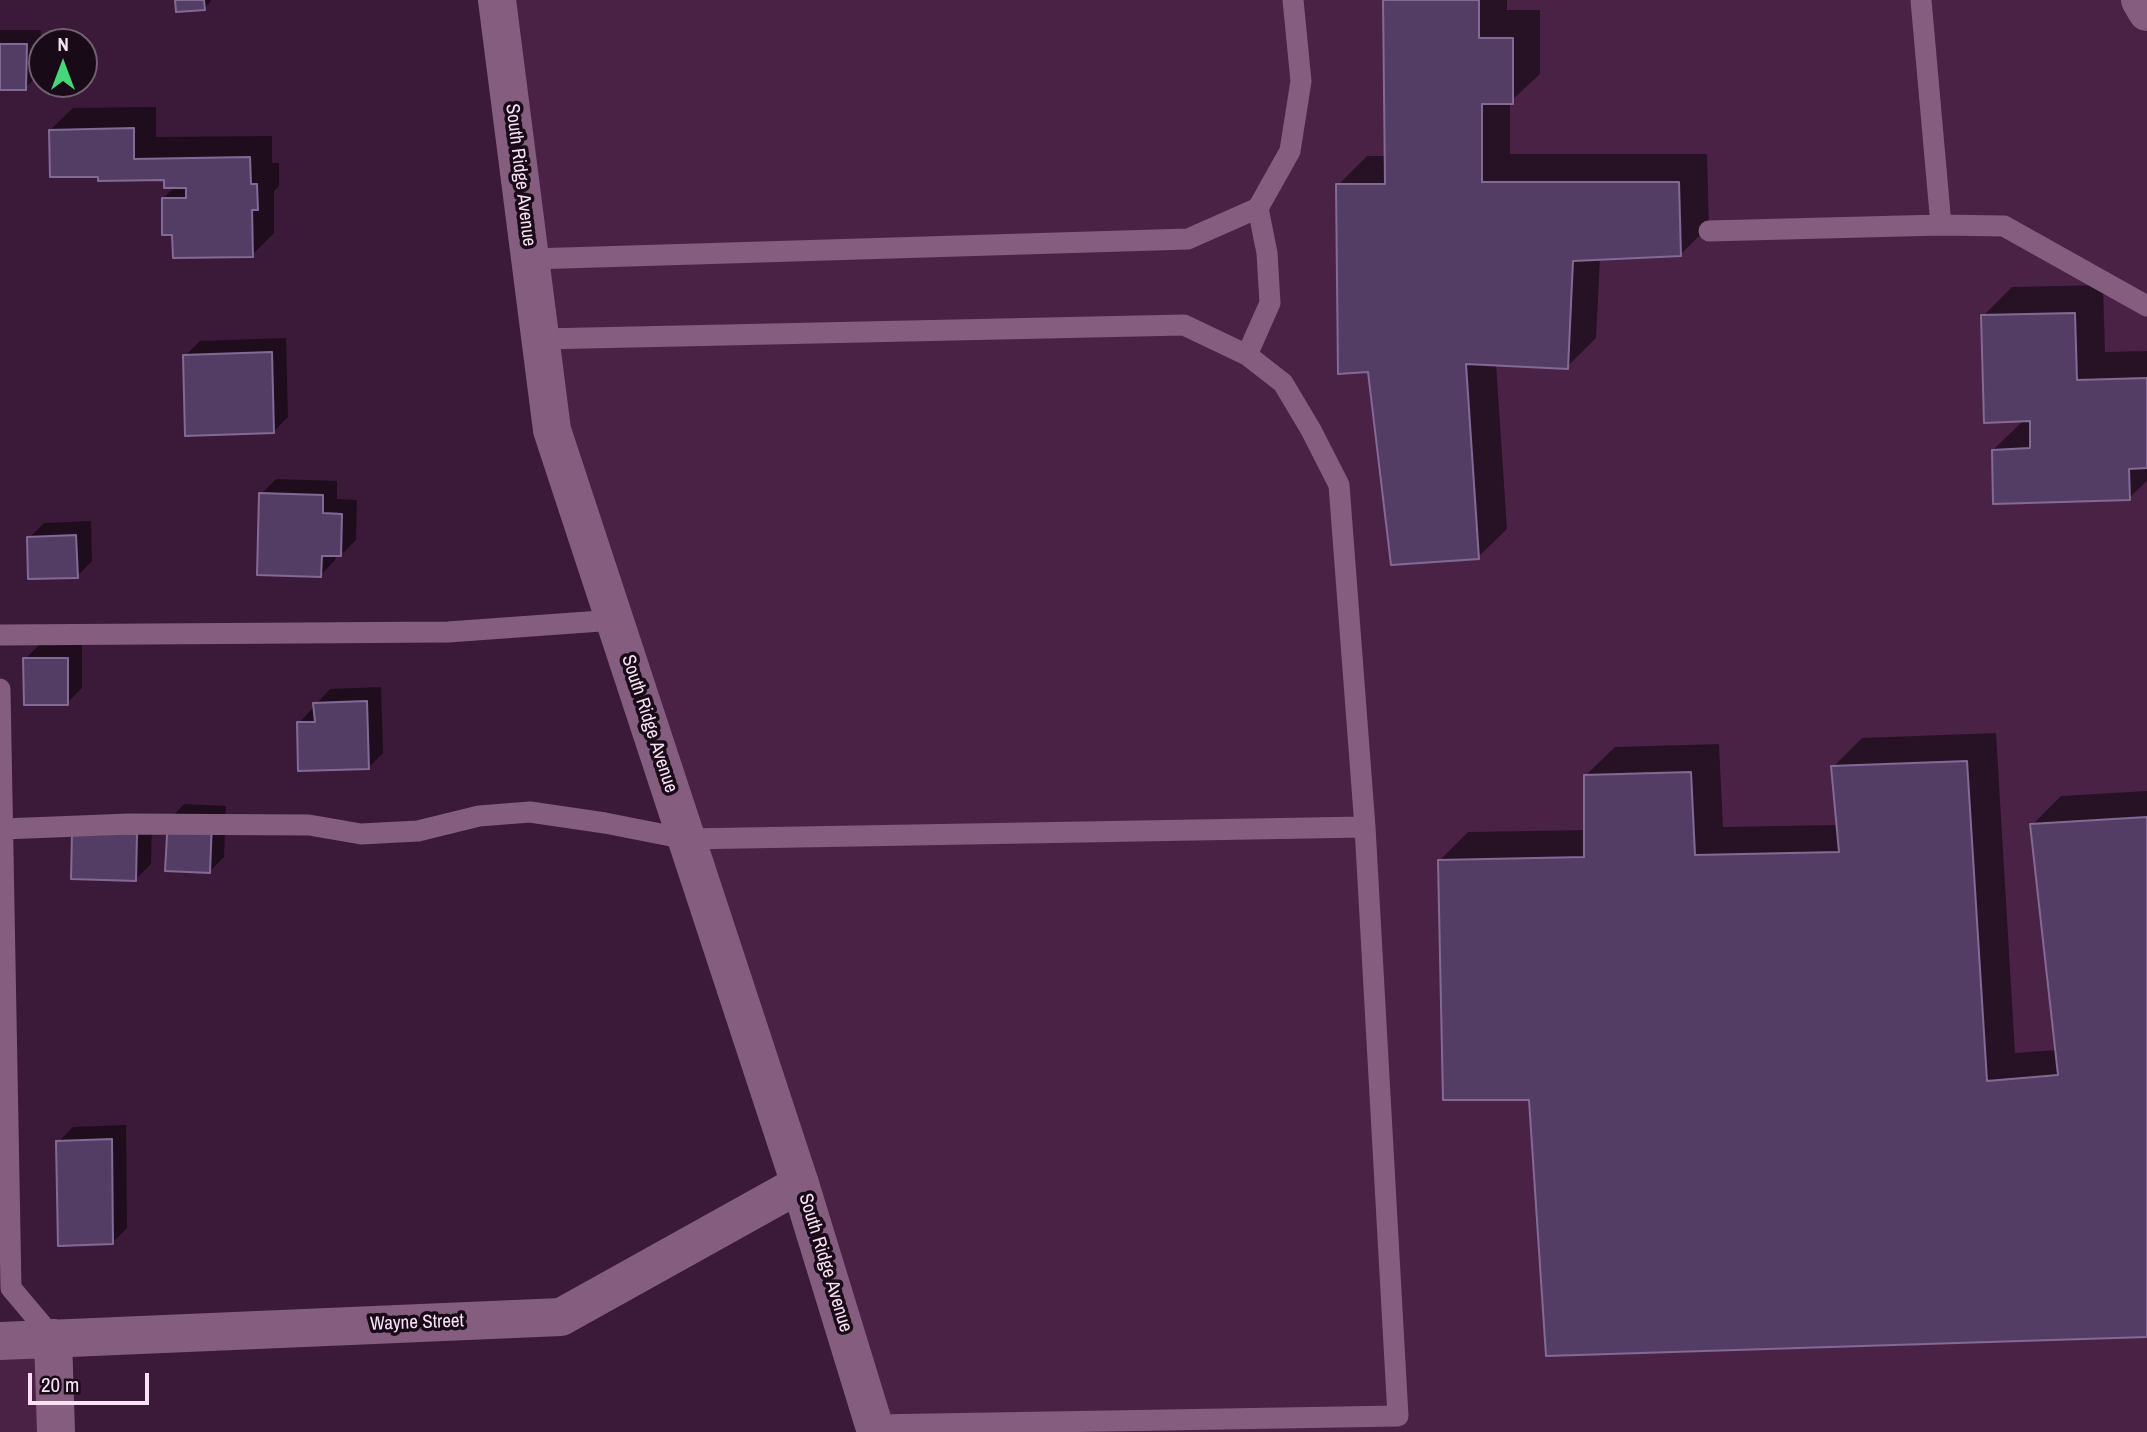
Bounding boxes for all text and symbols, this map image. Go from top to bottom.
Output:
north arrow [28,28,98,98]
text: N [57,31,69,57]
street label: South Ridge Avenue [500,102,540,248]
street label: South Ridge Avenue [616,652,682,796]
street label: South Ridge Avenue [793,1191,857,1335]
street label: Wayne Street [370,1310,464,1336]
scale bar [32,1358,152,1402]
text: 20 m [41,1370,79,1399]

